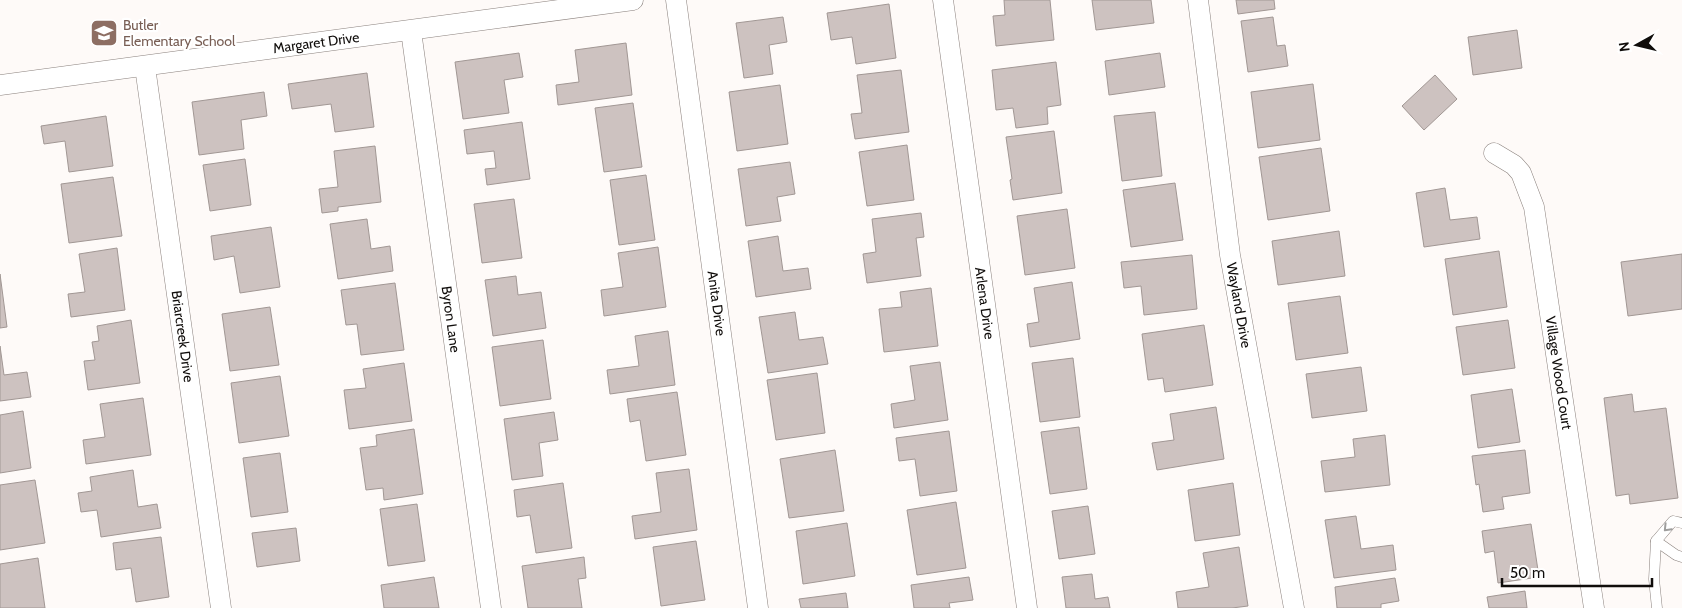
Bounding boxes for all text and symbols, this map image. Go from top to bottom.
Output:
place label: Butler Elementary School [123,16,236,50]
school or university icon: Butler Elementary School [89,18,119,48]
north arrow [1612,20,1662,70]
street label: Margaret Drive [272,28,360,57]
text: N [1615,41,1634,53]
street label: Wayland Drive [1223,261,1256,349]
street label: Arlena Drive [971,266,999,340]
street label: Anita Drive [704,270,730,337]
street label: Byron Lane [437,285,464,354]
street label: Briarcreek Drive [167,289,198,383]
street label: Village Wood Court [1541,315,1576,431]
one-way arrow [1664,522,1673,531]
scale bar [1502,556,1652,588]
text: 50 m [1510,564,1545,582]

